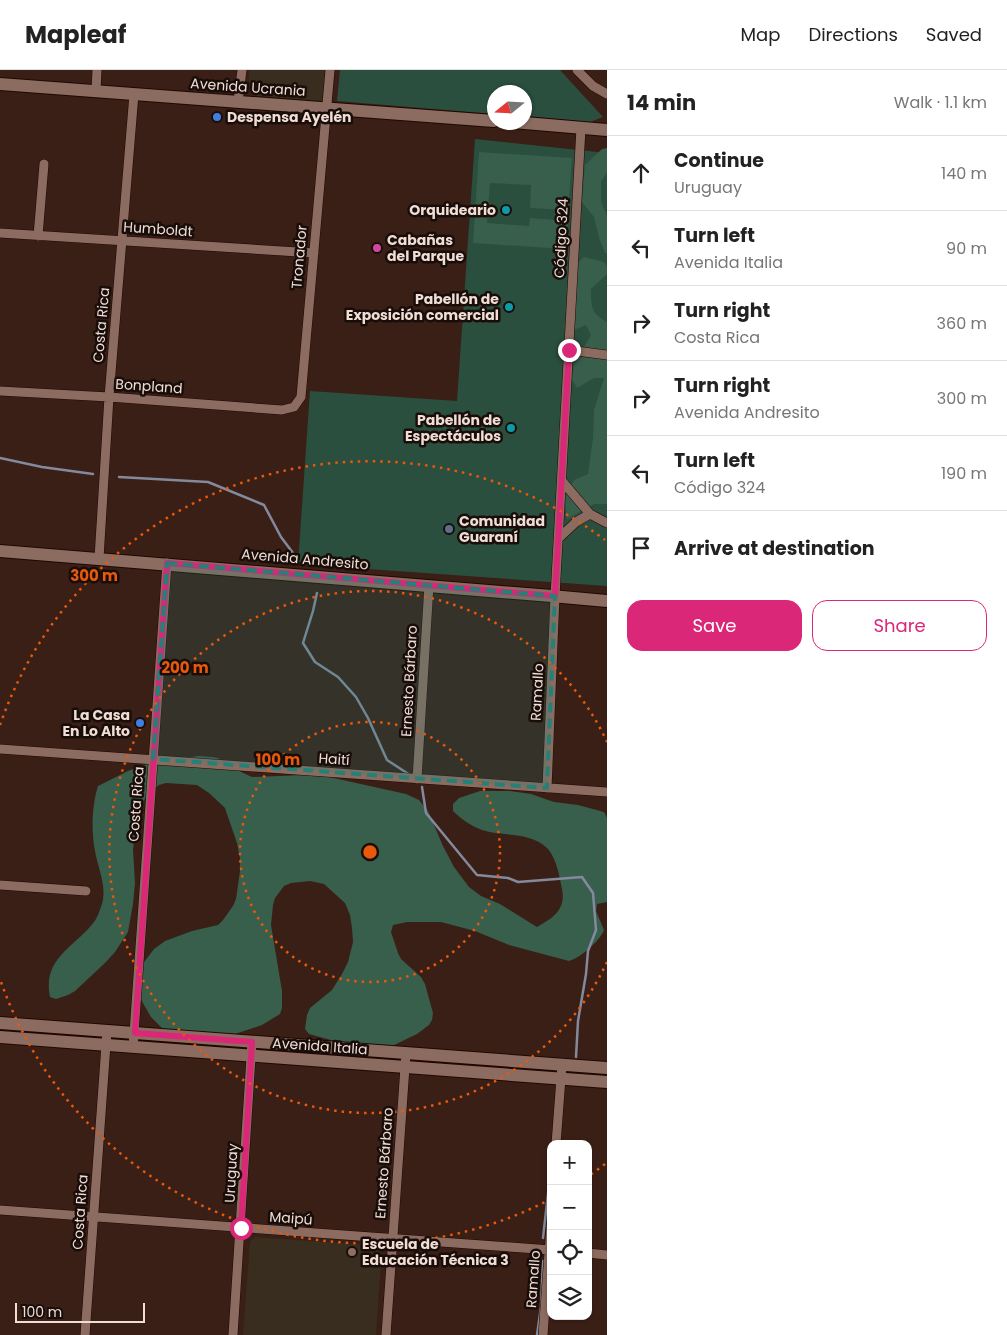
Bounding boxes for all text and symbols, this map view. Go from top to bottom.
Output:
text: Mapleaf [25,18,126,51]
text: Map [741,22,780,47]
text: Directions [808,22,898,47]
text: Saved [926,22,982,47]
street label: Avenida Ucrania [190,73,306,101]
north arrow [487,85,532,130]
text: 14 min [627,88,696,117]
text: Walk · 1.1 km [894,91,987,114]
place label: Despensa Ayelén [227,107,351,127]
marker: Despensa Ayelén [211,111,223,123]
text: Continue [674,147,764,174]
icon: ahead [627,159,655,187]
text: 140 m [941,162,987,185]
text: Uruguay [674,176,742,199]
street label: Código 324 [549,197,573,278]
place label: Orquideario [409,200,496,220]
marker: Orquideario [500,204,512,216]
street label: Humboldt [123,217,193,241]
text: Turn left [674,222,755,249]
street label: Tronador [286,224,312,290]
place label: Cabañas del Parque [387,230,464,266]
icon: left [627,234,655,262]
text: 90 m [946,237,987,260]
marker: Cabañas del Parque [371,242,383,254]
text: Avenida Italia [674,251,783,274]
street label: Costa Rica [88,287,114,363]
place label: Pabellón de Exposición comercial [346,289,499,325]
text: Turn right [674,297,770,324]
marker: Pabellón de Exposición comercial [503,301,515,313]
icon: right [627,309,655,337]
text: 360 m [937,312,987,335]
text: Costa Rica [674,326,760,349]
route end [558,339,581,362]
text: Turn right [674,372,770,399]
street label: Bonpland [115,374,183,398]
icon: right [627,384,655,412]
text: 300 m [937,387,987,410]
text: Avenida Andresito [674,401,820,424]
place label: Pabellón de Espectáculos [405,410,501,446]
marker: Pabellón de Espectáculos [505,422,517,434]
text: Turn left [674,447,755,474]
icon: left [627,459,655,487]
text: 190 m [941,462,987,485]
text: Código 324 [674,476,765,499]
place label: Comunidad Guaraní [459,511,545,547]
marker: Comunidad Guaraní [443,523,455,535]
icon: arrive [627,534,655,562]
text: Arrive at destination [674,535,875,562]
street label: Avenida Andresito [241,543,369,575]
text: 300 m [70,565,118,586]
button: Save [627,600,802,651]
button: Share [812,600,987,651]
street label: Ernesto Bárbaro [396,625,422,737]
text: 200 m [161,657,209,678]
street label: Ramallo [526,663,548,721]
place label: La Casa En Lo Alto [62,705,130,741]
marker: La Casa En Lo Alto [134,717,146,729]
street label: Haití [318,748,351,770]
text: 100 m [256,749,300,770]
street label: Costa Rica [123,766,149,842]
centre of rings [361,843,379,861]
street label: Avenida Italia [272,1033,368,1059]
street label: Ernesto Bárbaro [370,1107,398,1219]
map controls [547,1140,592,1320]
button: + [547,1140,592,1185]
street label: Uruguay [219,1143,243,1203]
street label: Costa Rica [67,1174,93,1250]
button: − [547,1185,592,1230]
street label: Maipú [269,1207,313,1229]
route start [230,1217,253,1240]
button: locate [547,1230,592,1275]
place label: Escuela de Educación Técnica 3 [362,1234,509,1270]
marker: Escuela de Educación Técnica 3 [346,1246,358,1258]
street label: Ramallo [521,1249,545,1308]
button: layers [547,1275,592,1320]
scale bar [15,1300,145,1323]
text: 100 m [22,1302,62,1322]

